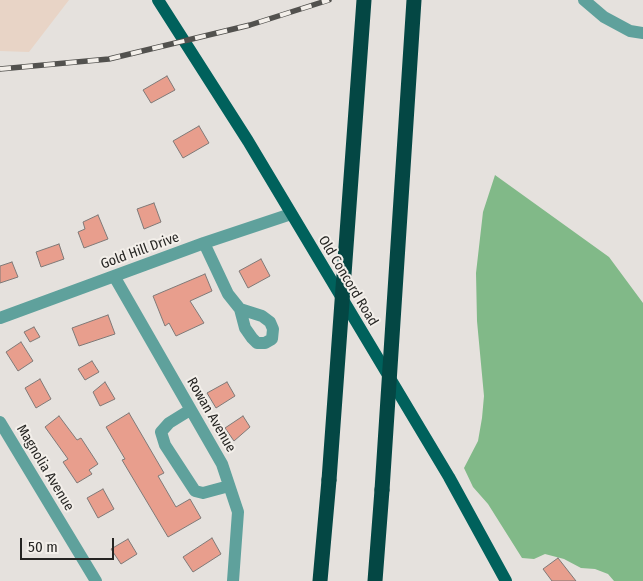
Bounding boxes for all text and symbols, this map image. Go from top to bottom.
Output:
street label: Gold Hill Drive [99,229,181,273]
street label: Old Concord Road [314,233,382,329]
street label: Rowan Avenue [183,375,239,455]
street label: Magnolia Avenue [13,422,77,514]
scale bar [22,528,116,560]
text: 50 m [28,538,58,556]

